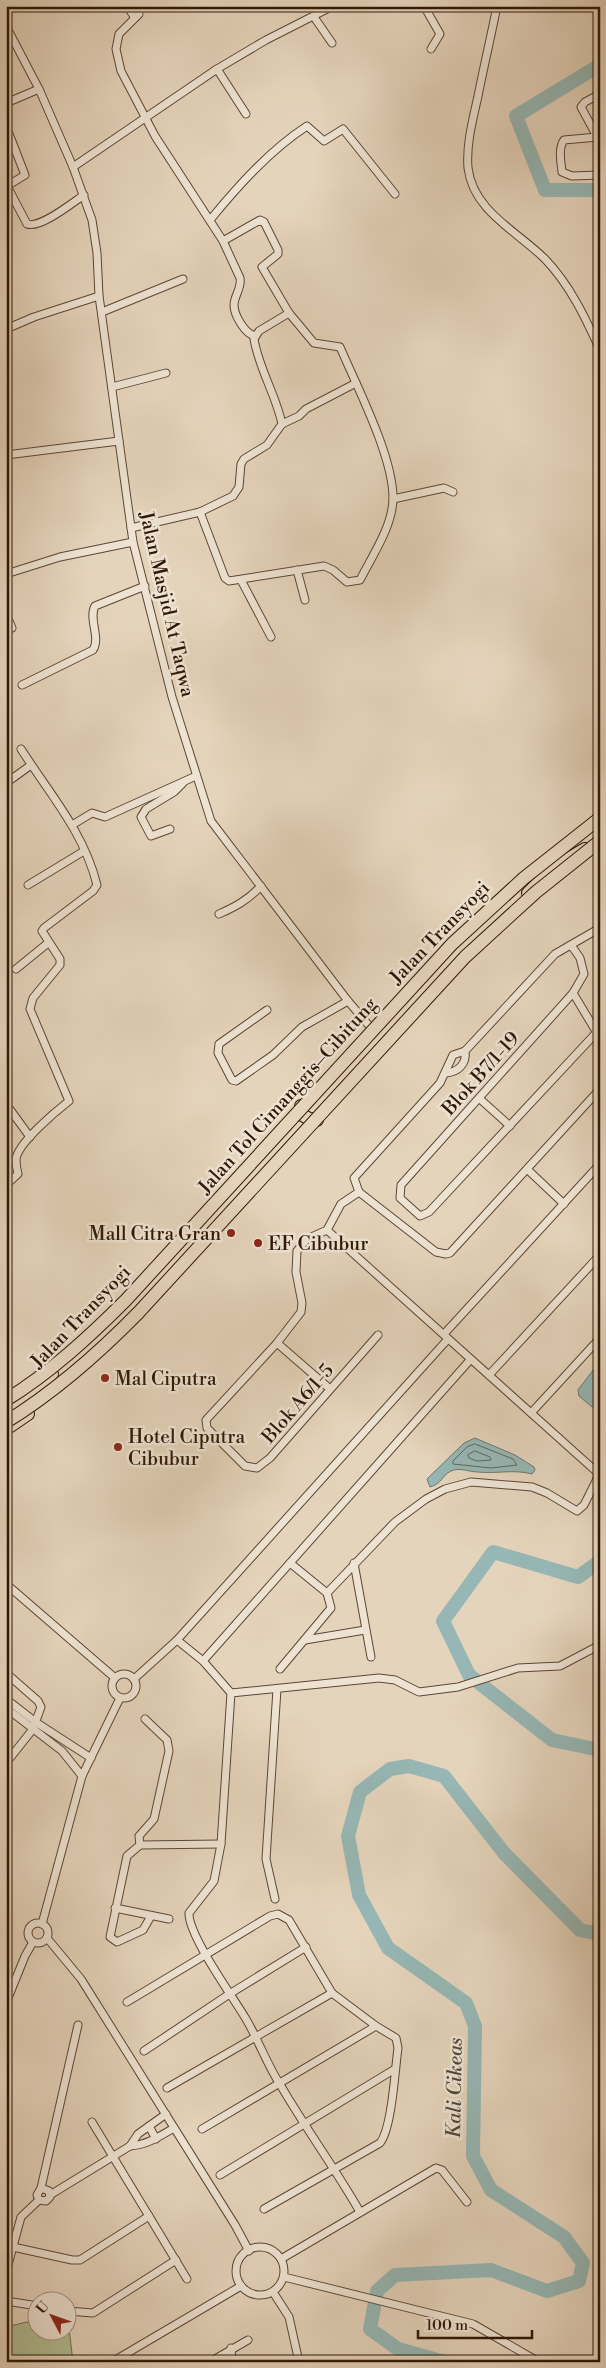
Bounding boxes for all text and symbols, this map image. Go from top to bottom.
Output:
street label: Jalan Masjid At Taqwa [134,508,200,700]
street label: Jalan Transyogi [384,876,495,990]
street label: Jalan Tol Cimanggis–Cibitung [192,992,383,1200]
street label: Blok B7/1-19 [436,1027,525,1121]
place label: Mall Citra Gran [89,1222,221,1246]
marker: Mall Citra Gran [225,1227,237,1239]
place label: EF Cibubur [268,1232,368,1256]
marker: EF Cibubur [252,1237,264,1249]
street label: Jalan Transyogi [25,1260,136,1374]
street label: Blok A6/1-5 [256,1359,339,1449]
place label: Mal Ciputra [115,1367,217,1391]
marker: Mal Ciputra [99,1372,111,1384]
place label: Hotel Ciputra Cibubur [128,1425,245,1471]
marker: Hotel Ciputra Cibubur [112,1441,124,1453]
water label: Kali Cikeas [442,2037,469,2139]
north arrow [28,2290,78,2340]
text: U [33,2298,53,2318]
scale bar [418,2308,532,2340]
text: 100 m [426,2316,468,2335]

